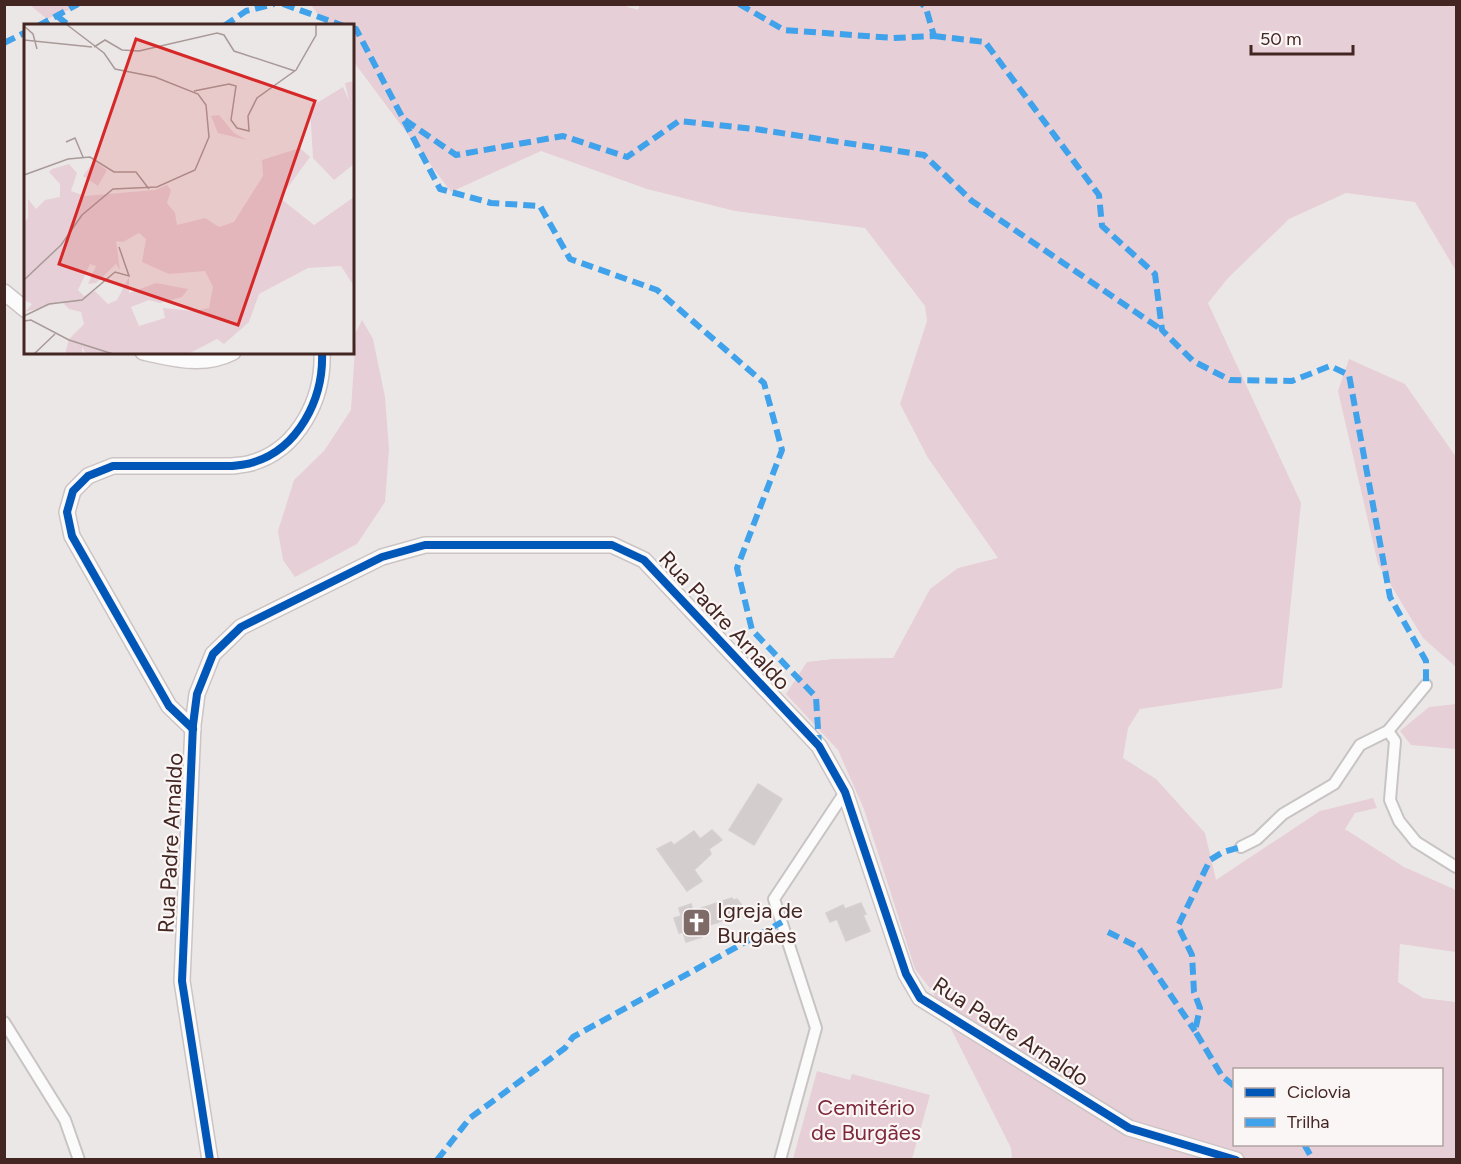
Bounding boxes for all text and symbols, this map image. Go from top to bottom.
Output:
scale bar [1251,18,1353,56]
inset map [24,24,354,354]
text: 50 m [1260,28,1302,50]
street label: Rua Padre Arnaldo [653,545,796,696]
street label: Rua Padre Arnaldo [152,752,189,934]
place label: Igreja de Burgães [717,897,803,949]
church icon: Igreja de Burgães [680,907,712,939]
street label: Rua Padre Arnaldo [928,971,1094,1092]
legend [1233,1068,1443,1146]
text: Ciclovia [1287,1081,1351,1103]
park label: Cemitério de Burgães [811,1094,921,1146]
text: Trilha [1287,1111,1330,1133]

